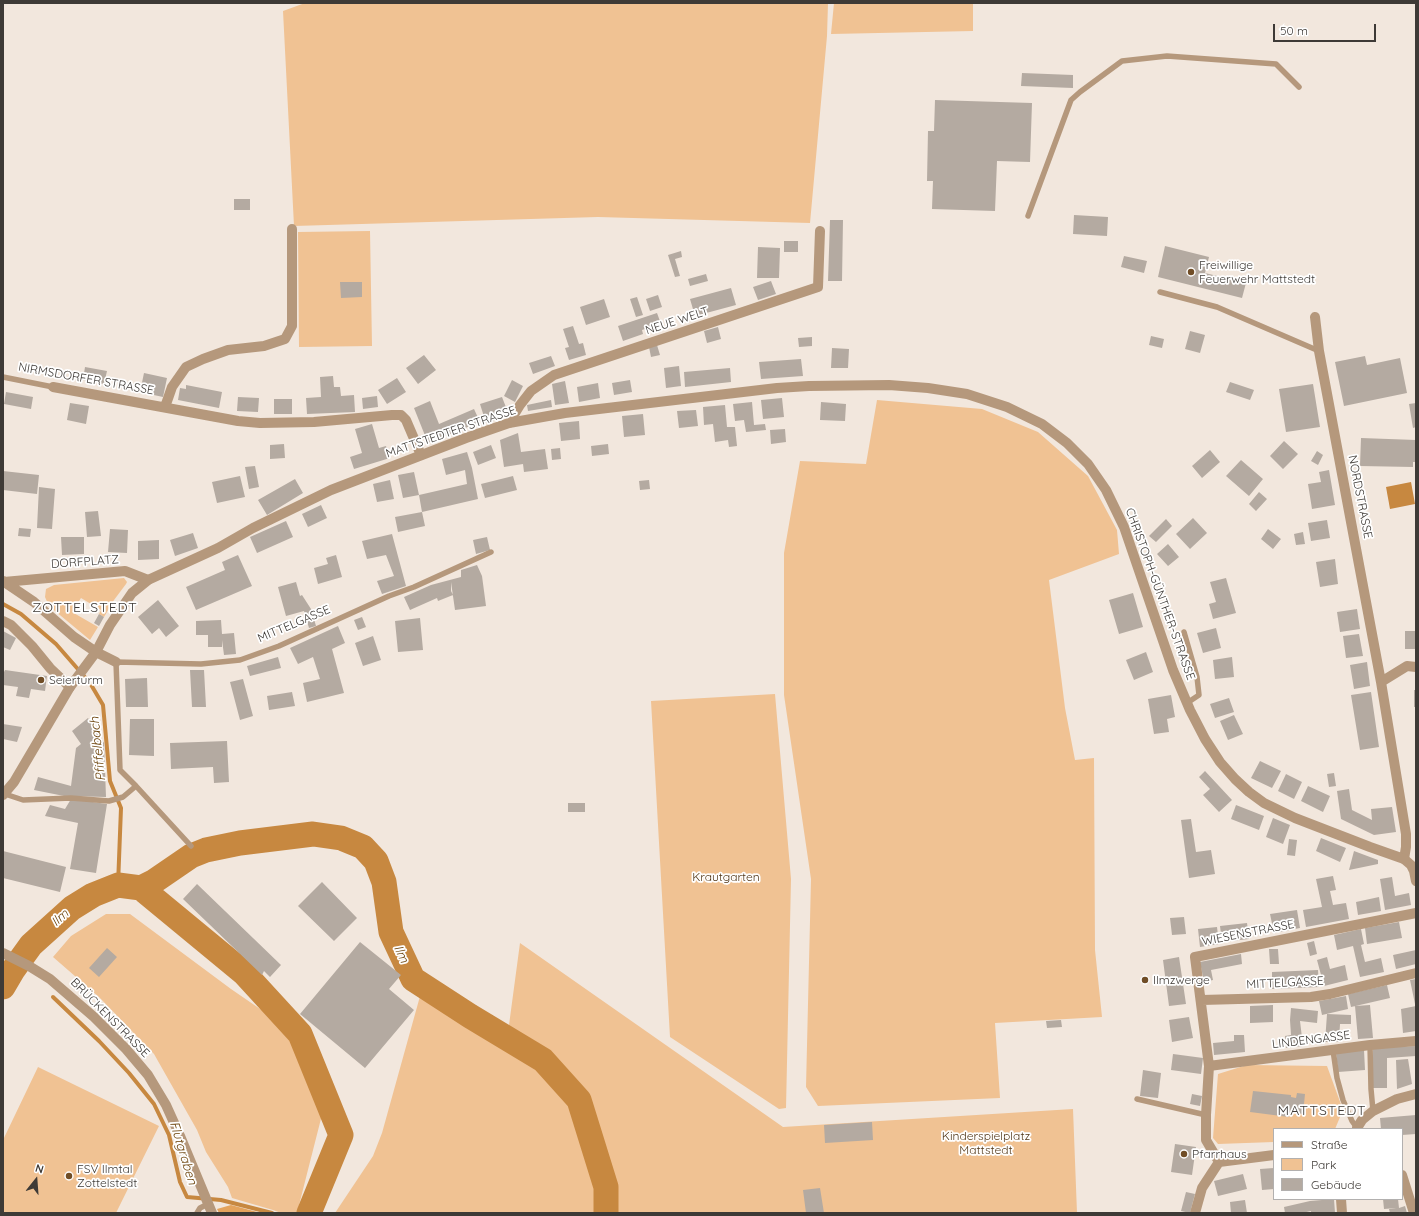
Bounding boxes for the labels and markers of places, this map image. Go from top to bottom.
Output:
place label: Freiwillige Feuerwehr Mattstedt [1199,258,1315,286]
marker: Freiwillige Feuerwehr Mattstedt [1186,267,1196,277]
place label: Seierturm [49,673,103,687]
marker: Seierturm [36,675,46,685]
place label: Ilmzwerge [1153,973,1210,987]
marker: Ilmzwerge [1140,975,1150,985]
place label: Pfarrhaus [1192,1147,1247,1161]
marker: Pfarrhaus [1179,1149,1189,1159]
place label: FSV Ilmtal Zottelstedt [77,1162,137,1190]
marker: FSV Ilmtal Zottelstedt [64,1171,74,1181]

